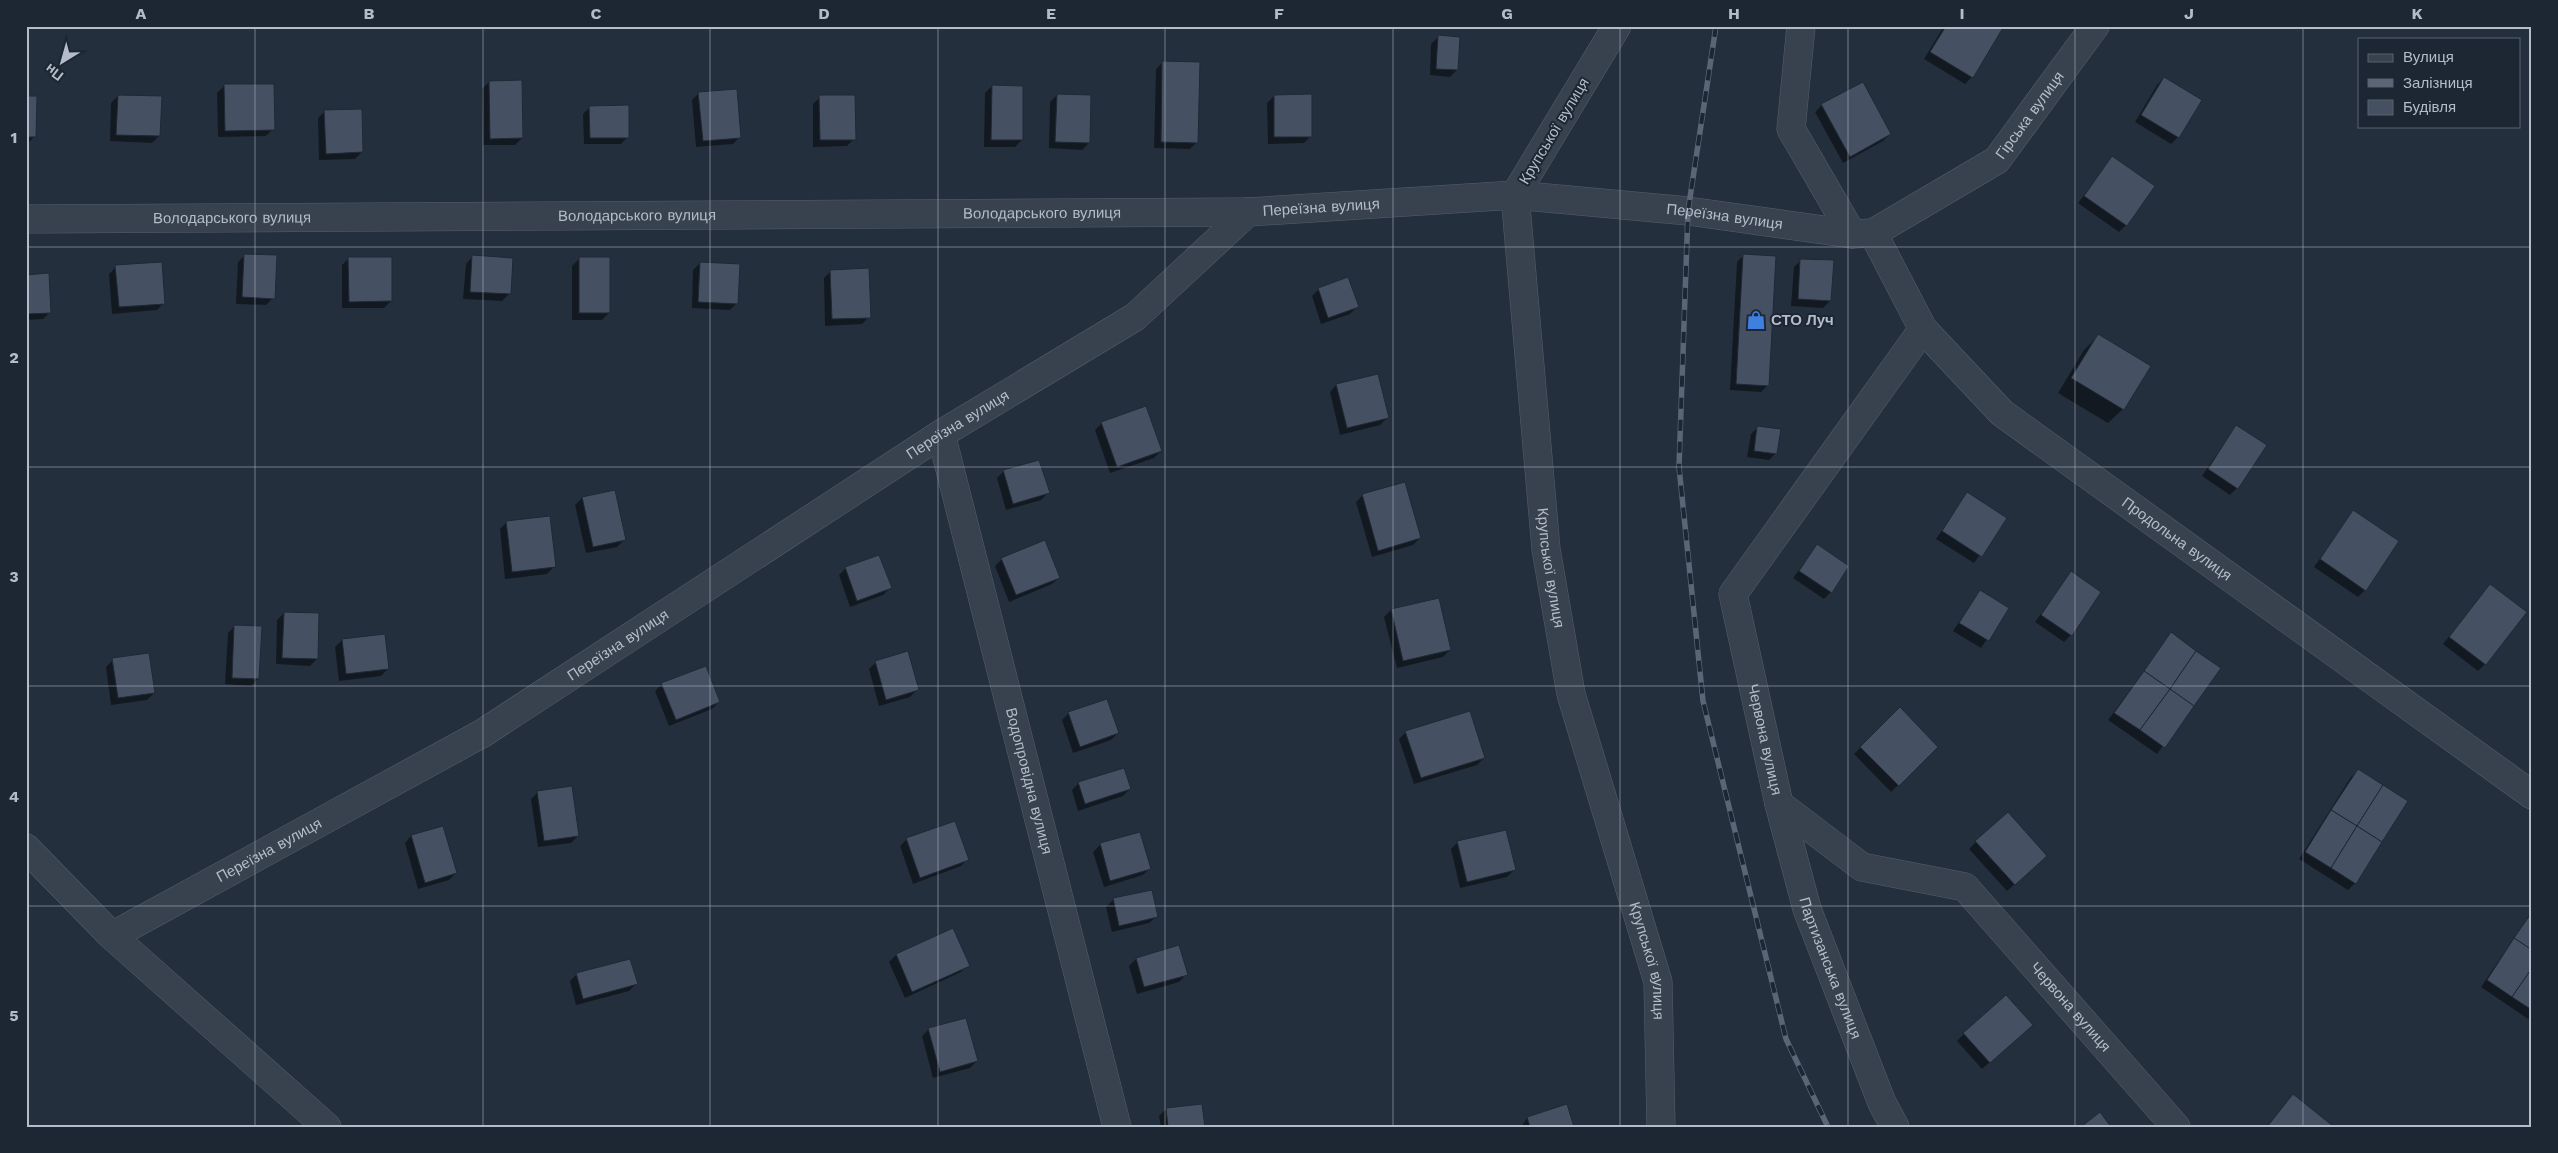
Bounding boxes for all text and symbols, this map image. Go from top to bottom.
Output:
text: A [136,4,147,23]
text: B [364,4,375,23]
text: C [591,4,602,23]
text: D [818,4,830,23]
text: E [1046,4,1056,23]
text: F [1274,4,1284,23]
text: G [1501,4,1513,23]
text: H [1728,4,1740,23]
text: I [1959,4,1965,23]
text: J [2184,4,2194,23]
text: K [2411,4,2423,23]
north arrow [38,38,88,88]
legend [2358,38,2520,128]
text: Вулиця [2403,48,2454,66]
text: Пн [42,60,66,84]
street label: Гірська вулиця [1992,68,2068,163]
text: Залізниця [2403,74,2473,92]
street label: Крупської вулиця [1515,75,1593,187]
text: Будівля [2403,98,2456,116]
text: 1 [11,128,17,147]
street label: Переїзна вулиця [1262,195,1380,220]
street label: Переїзна вулиця [1666,200,1784,233]
street label: Володарського вулиця [963,204,1121,223]
street label: Володарського вулиця [558,206,716,225]
street label: Володарського вулиця [153,208,311,227]
shop icon: СТО Луч [1745,309,1767,331]
place label: СТО Луч [1771,311,1834,329]
text: 2 [9,348,19,367]
street label: Переїзна вулиця [903,386,1012,463]
street label: Продольна вулиця [2118,493,2235,585]
street label: Крупської вулиця [1533,507,1568,629]
text: 3 [9,567,19,586]
street label: Переїзна вулиця [564,605,672,685]
street label: Червона вулиця [1744,682,1786,797]
street label: Водопровідна вулиця [1002,706,1056,856]
text: 4 [9,787,19,806]
street label: Переїзна вулиця [213,814,325,886]
street label: Партизанська вулиця [1795,895,1865,1041]
street label: Крупської вулиця [1625,900,1668,1020]
street label: Червона вулиця [2026,959,2115,1056]
text: 5 [9,1006,19,1025]

